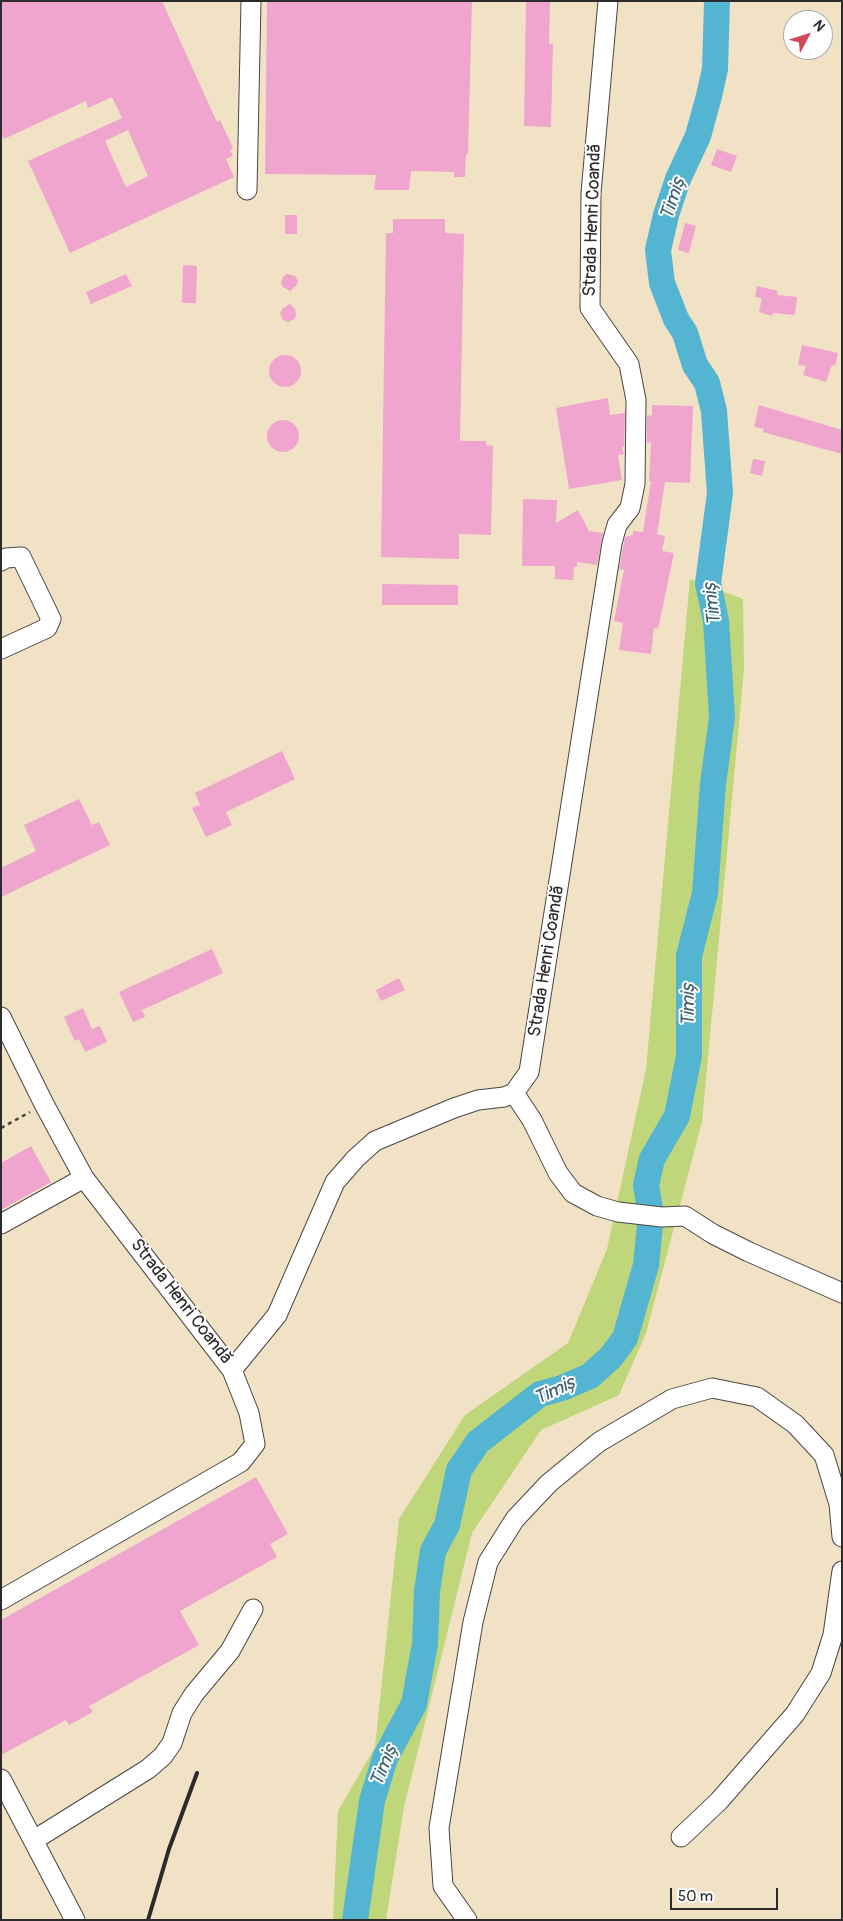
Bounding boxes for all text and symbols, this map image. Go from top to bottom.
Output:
north arrow [783,10,833,60]
text: N [810,17,829,35]
street label: Strada Henri Coandă [580,143,606,297]
water label: Timiș [656,173,692,223]
water label: Timiș [699,579,727,627]
street label: Strada Henri Coandă [524,884,570,1038]
water label: Timiș [678,981,700,1027]
street label: Strada Henri Coandă [125,1235,237,1369]
water label: Timiș [531,1371,581,1411]
water label: Timiș [366,1740,404,1790]
scale bar [673,1878,780,1910]
text: 50 m [678,1887,713,1906]

